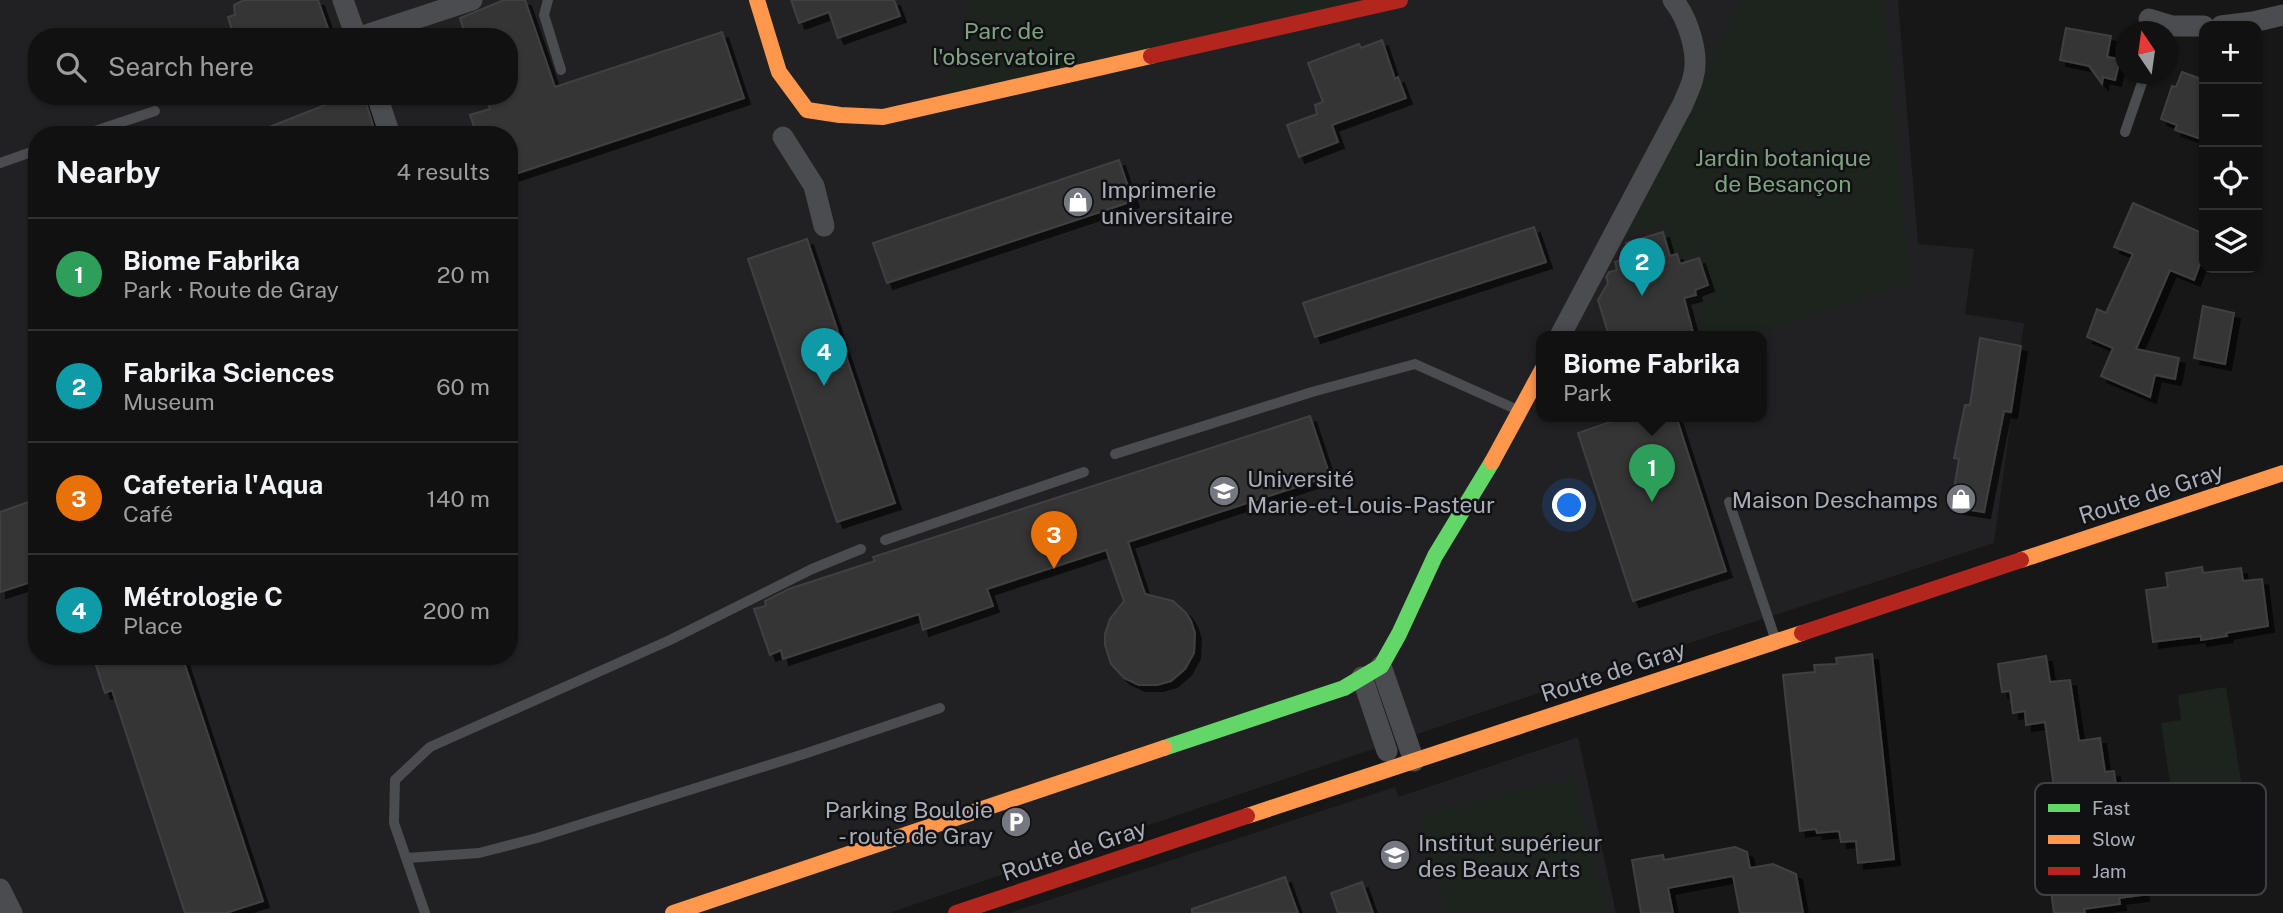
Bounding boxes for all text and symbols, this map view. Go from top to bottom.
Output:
park label: Parc de l'observatoire [932,17,1076,70]
north arrow [2115,21,2178,84]
map controls [2199,21,2262,273]
button: + [2199,21,2262,84]
search box [28,28,518,105]
icon: search [52,48,90,86]
text: Search here [108,51,254,82]
button: − [2199,84,2262,147]
park label: Jardin botanique de Besançon [1695,144,1871,197]
button: locate [2199,147,2262,210]
text: Nearby [56,154,160,190]
text: 4 results [396,158,490,185]
place label: Imprimerie universitaire [1101,176,1233,229]
shop icon: Imprimerie universitaire [1061,185,1095,219]
button: layers [2199,210,2262,273]
pin: 2 [1619,238,1665,296]
text: Biome Fabrika [123,245,300,276]
text: 1 [74,261,84,288]
text: 20 m [437,261,490,288]
text: Park · Route de Gray [123,276,339,303]
pin: 4 [801,328,847,386]
popup [1536,331,1767,422]
text: Biome Fabrika [1563,348,1740,379]
text: Fabrika Sciences [123,357,334,388]
text: 2 [72,373,86,400]
text: 60 m [436,373,490,400]
text: Park [1563,379,1612,406]
text: Museum [123,388,215,415]
pin: 1 [1629,444,1675,502]
street label: Route de Gray [2075,457,2227,529]
place label: Université Marie-et-Louis-Pasteur [1247,465,1495,518]
text: Cafeteria l'Aqua [123,469,323,500]
school or university icon: Université Marie-et-Louis-Pasteur [1207,474,1241,508]
shop icon: Maison Deschamps [1944,482,1978,516]
text: 3 [71,485,87,512]
text: 140 m [427,485,490,512]
place label: Maison Deschamps [1732,486,1938,513]
your location [1552,488,1586,522]
text: Café [123,500,173,527]
pin: 3 [1031,511,1077,569]
text: Métrologie C [123,581,283,612]
text: 4 [71,597,87,624]
text: 200 m [423,597,490,624]
text: Place [123,612,183,639]
street label: Route de Gray [1537,635,1689,707]
legend [2035,783,2266,895]
place label: Parking Bouloie - route de Gray [825,796,993,849]
text: Fast [2092,797,2130,819]
parking icon: Parking Bouloie - route de Gray [999,805,1033,839]
street label: Route de Gray [998,814,1150,886]
text: Slow [2092,828,2136,850]
place label: Institut supérieur des Beaux Arts [1418,829,1602,882]
school or university icon: Institut supérieur des Beaux Arts [1378,838,1412,872]
text: Jam [2092,860,2126,882]

